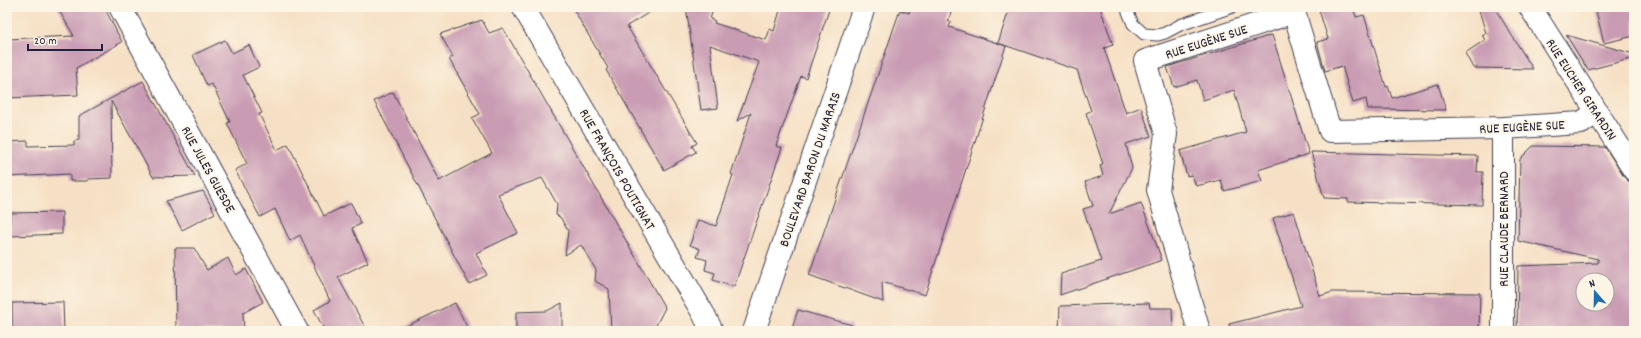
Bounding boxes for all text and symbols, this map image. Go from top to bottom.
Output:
street label: RUE EUGÈNE SUE [1163,20,1251,66]
scale bar [28,26,102,52]
text: 20 m [34,33,57,50]
street label: RUE EUCHER GIRARDIN [1540,35,1621,145]
street label: BOULEVARD BARON DU MARAIS [775,90,847,250]
street label: RUE FRANÇOIS POUTIGNAT [573,106,659,235]
street label: RUE EUGÈNE SUE [1479,116,1566,140]
street label: RUE JULES GUESDE [175,123,240,218]
street label: RUE CLAUDE BERNARD [1495,171,1515,287]
north arrow [1575,272,1615,312]
text: N [1587,276,1598,293]

